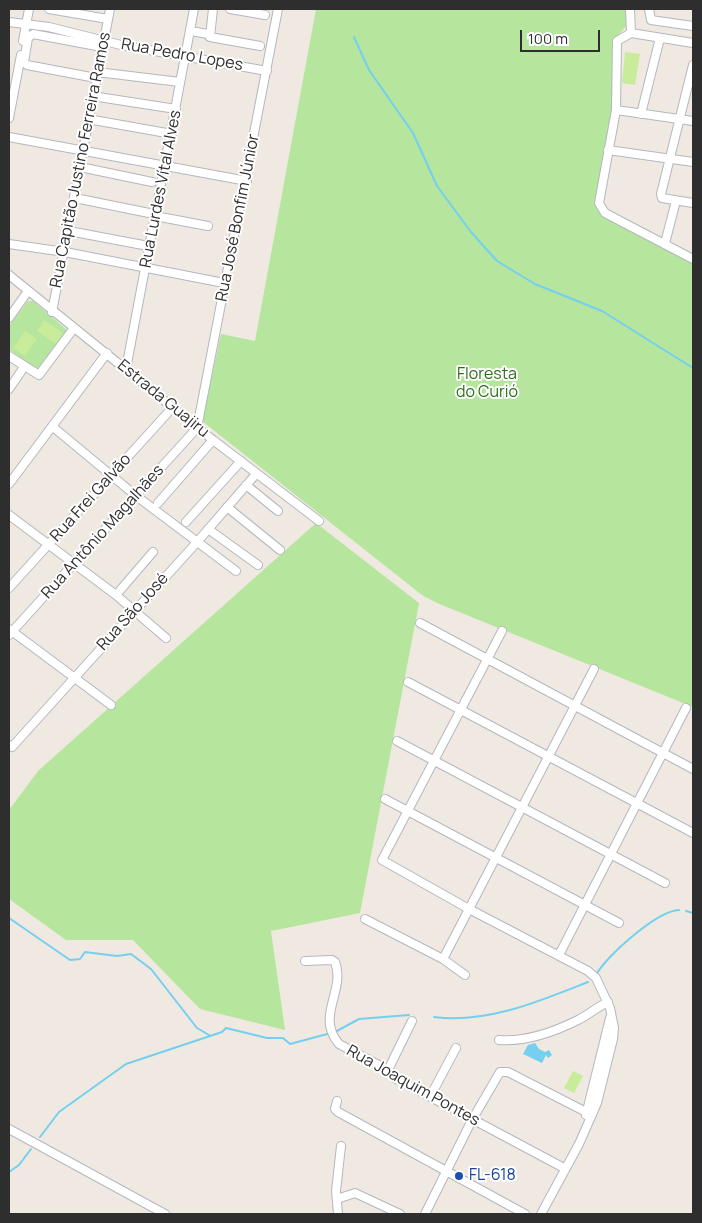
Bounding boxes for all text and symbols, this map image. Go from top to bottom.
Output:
scale bar [522,20,602,52]
text: 100 m [528,28,568,49]
street label: Rua Capitão Justino Ferreira Ramos [47,30,115,290]
street label: Rua Pedro Lopes [120,35,244,75]
street label: Rua Lurdes Vítal Alves [136,109,186,269]
street label: Rua José Bonfim Júnior [212,133,264,303]
street label: Estrada Guajiru [113,356,213,442]
park label: Floresta do Curió [456,365,518,403]
street label: Rua Frei Galvão [47,450,135,546]
street label: Rua Antônio Magalhães [38,461,168,603]
street label: Rua São José [93,569,173,655]
street label: Rua Joaquim Pontes [343,1041,483,1131]
place label: FL-618 [469,1166,516,1186]
marker: FL-618 [453,1170,465,1182]

